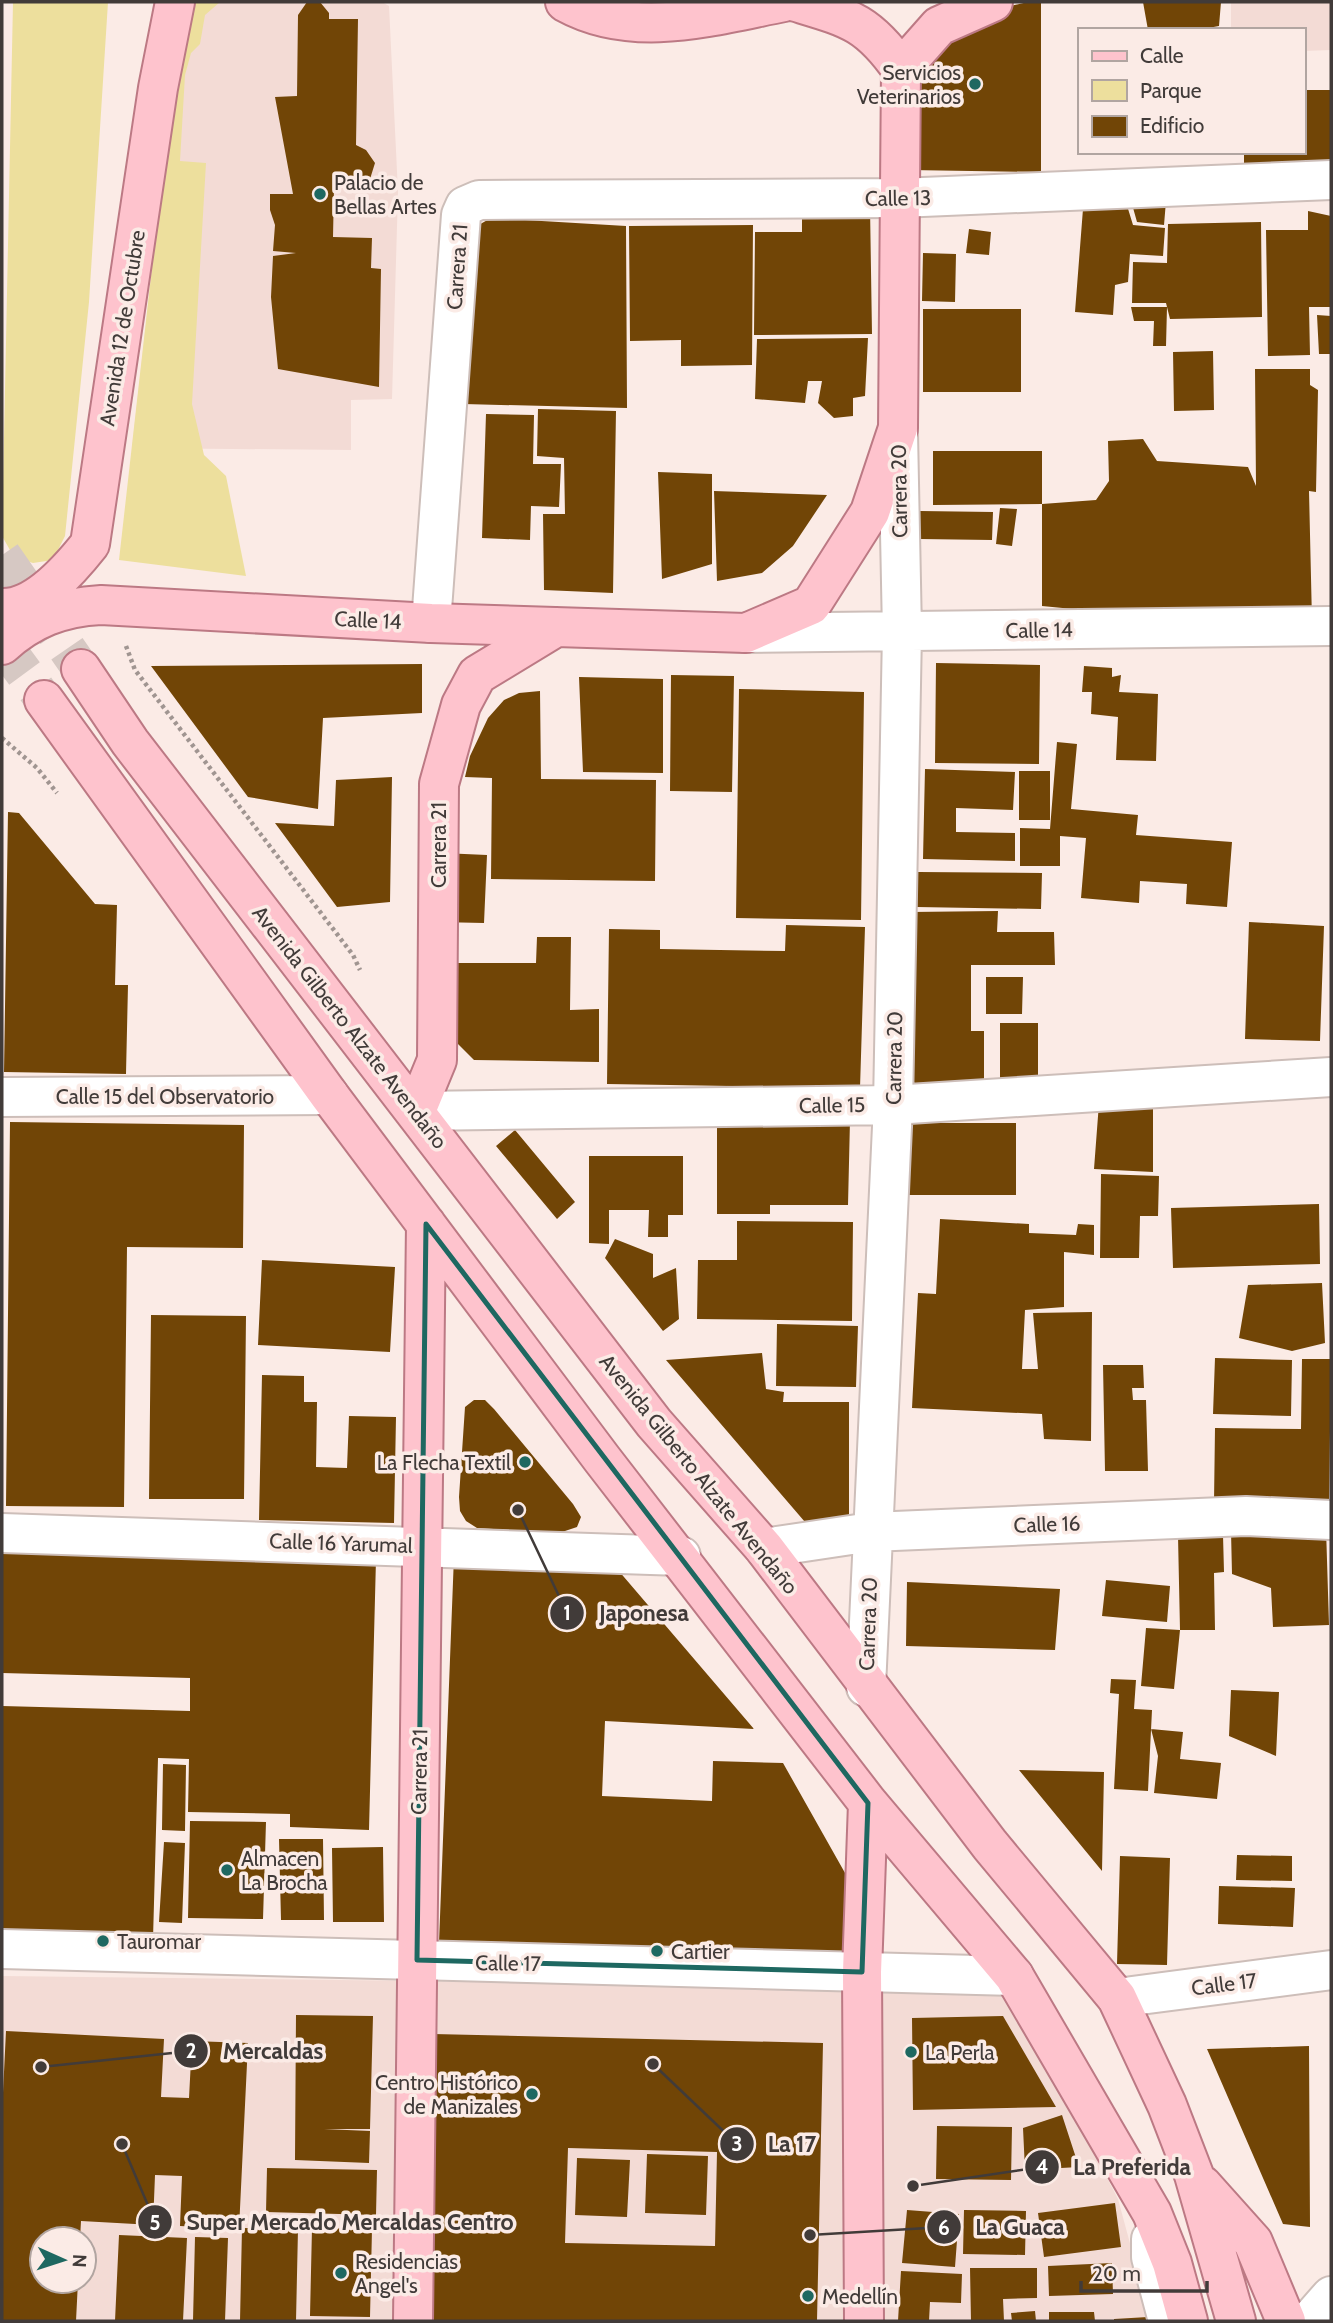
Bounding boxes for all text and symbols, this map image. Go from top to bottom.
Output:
legend [1078,28,1305,154]
text: Calle [1140,43,1184,68]
place label: Servicios Veterinarios [857,60,961,109]
marker: Servicios Veterinarios [967,76,983,92]
text: Parque [1140,78,1202,103]
text: Edificio [1140,113,1204,138]
place label: Palacio de Bellas Artes [334,170,437,219]
street label: Calle 13 [865,185,931,211]
marker: Palacio de Bellas Artes [312,186,328,202]
street label: Carrera 21 [442,223,472,311]
street label: Avenida 12 de Octubre [94,228,150,428]
street label: Carrera 20 [886,444,912,538]
street label: Calle 14 [334,606,402,634]
street label: Calle 14 [1005,617,1073,643]
street label: Carrera 21 [426,802,451,888]
street label: Avenida Gilberto Alzate Avendaño [247,901,453,1153]
street label: Carrera 20 [881,1011,907,1105]
street label: Calle 15 del Observatorio [56,1084,274,1109]
street label: Calle 15 [799,1092,865,1118]
street label: Avenida Gilberto Alzate Avendaño [594,1349,804,1599]
place label: La Flecha Textil [377,1450,511,1475]
marker: La Flecha Textil [517,1454,533,1470]
street label: Calle 16 [1013,1510,1081,1538]
street label: Calle 16 Yarumal [269,1528,413,1558]
street label: Carrera 20 [854,1577,882,1671]
callout: Japonesa [550,1591,702,1635]
text: Japonesa [598,1599,689,1627]
text: 1 [563,1600,571,1625]
street label: Carrera 21 [406,1729,432,1815]
place label: Almacen La Brocha [241,1846,328,1895]
marker: Almacen La Brocha [219,1862,235,1878]
place label: Tauromar [117,1929,201,1954]
marker: Tauromar [95,1933,111,1949]
place label: Cartier [671,1939,730,1964]
marker: Cartier [649,1943,665,1959]
street label: Calle 17 [475,1950,541,1976]
street label: Calle 17 [1190,1968,1259,2000]
callout: Mercaldas [174,2029,337,2073]
text: Mercaldas [223,2037,323,2065]
text: 2 [185,2038,197,2063]
place label: La Perla [925,2040,995,2065]
marker: La Perla [903,2044,919,2060]
place label: Centro Histórico de Manizales [375,2070,518,2119]
marker: Centro Histórico de Manizales [524,2086,540,2102]
callout: La 17 [719,2122,830,2166]
text: La 17 [768,2130,816,2158]
text: 3 [731,2131,743,2156]
callout: La Preferida [1024,2145,1205,2189]
text: La Preferida [1073,2153,1192,2181]
text: 4 [1035,2154,1049,2179]
callout: Super Mercado Mercaldas Centro [137,2200,527,2244]
callout: La Guaca [926,2205,1078,2249]
text: Super Mercado Mercaldas Centro [186,2208,514,2236]
text: 5 [149,2210,161,2235]
text: La Guaca [975,2213,1065,2241]
text: 6 [938,2215,950,2240]
north arrow [28,2225,98,2295]
place label: Residencias Angel's [355,2249,458,2298]
scale bar [1081,2250,1207,2294]
text: N [68,2254,91,2268]
text: 20 m [1092,2261,1141,2286]
marker: Residencias Angel's [333,2265,349,2281]
place label: Medellín [822,2284,898,2309]
marker: Medellín [800,2288,816,2304]

